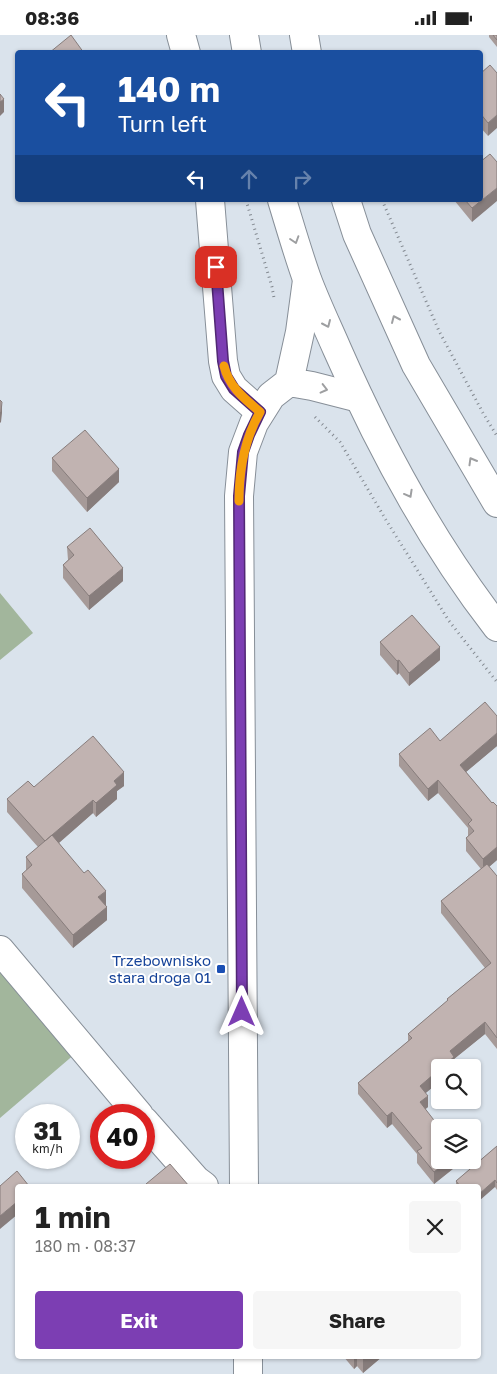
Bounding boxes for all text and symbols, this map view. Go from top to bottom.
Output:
text: 08:36 [25,6,79,29]
text: 140 m [118,68,220,110]
icon: left [35,70,100,135]
text: Turn left [118,110,207,137]
icon: left [182,165,210,193]
icon: ahead [235,165,263,193]
icon: right [288,165,316,193]
one-way arrow [289,235,299,244]
pin [195,246,237,288]
icon: arrive [202,253,230,281]
one-way arrow [391,315,401,324]
one-way arrow [320,319,331,328]
one-way arrow [320,383,329,394]
one-way arrow [469,458,479,467]
one-way arrow [403,489,413,498]
place label: Trzebownisko stara droga 01 [109,951,211,986]
marker: Trzebownisko stara droga 01 [215,963,227,975]
position arrow [215,985,267,1037]
map controls [431,1059,481,1169]
button: search [431,1059,481,1109]
speed limit sign: 40 [90,1104,155,1169]
text: 31 [33,1115,62,1146]
button: layers [431,1119,481,1169]
text: km/h [32,1141,63,1156]
text: 1 min [35,1199,111,1235]
button: close [409,1201,461,1253]
text: 180 m · 08:37 [35,1236,136,1256]
button: Exit [35,1291,243,1349]
button: Share [253,1291,461,1349]

